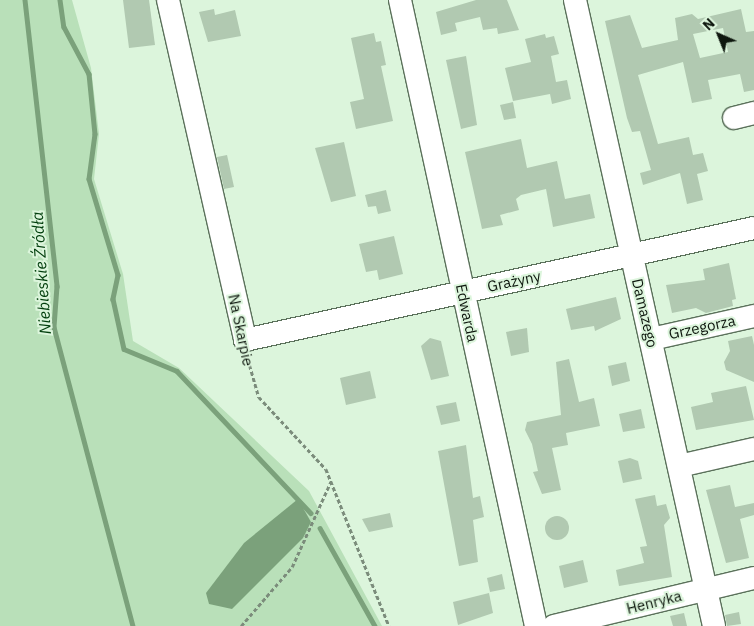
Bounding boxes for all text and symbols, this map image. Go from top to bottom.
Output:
north arrow [694,10,744,60]
text: N [699,14,718,34]
water label: Niebieskie Źródła [27,211,55,335]
street label: Grażyny [486,267,542,295]
street label: Damazego [628,277,662,349]
street label: Edwarda [452,282,482,344]
street label: Na Skarpie [225,292,257,368]
street label: Grzegorza [667,311,737,343]
street label: Henryka [624,586,684,618]

